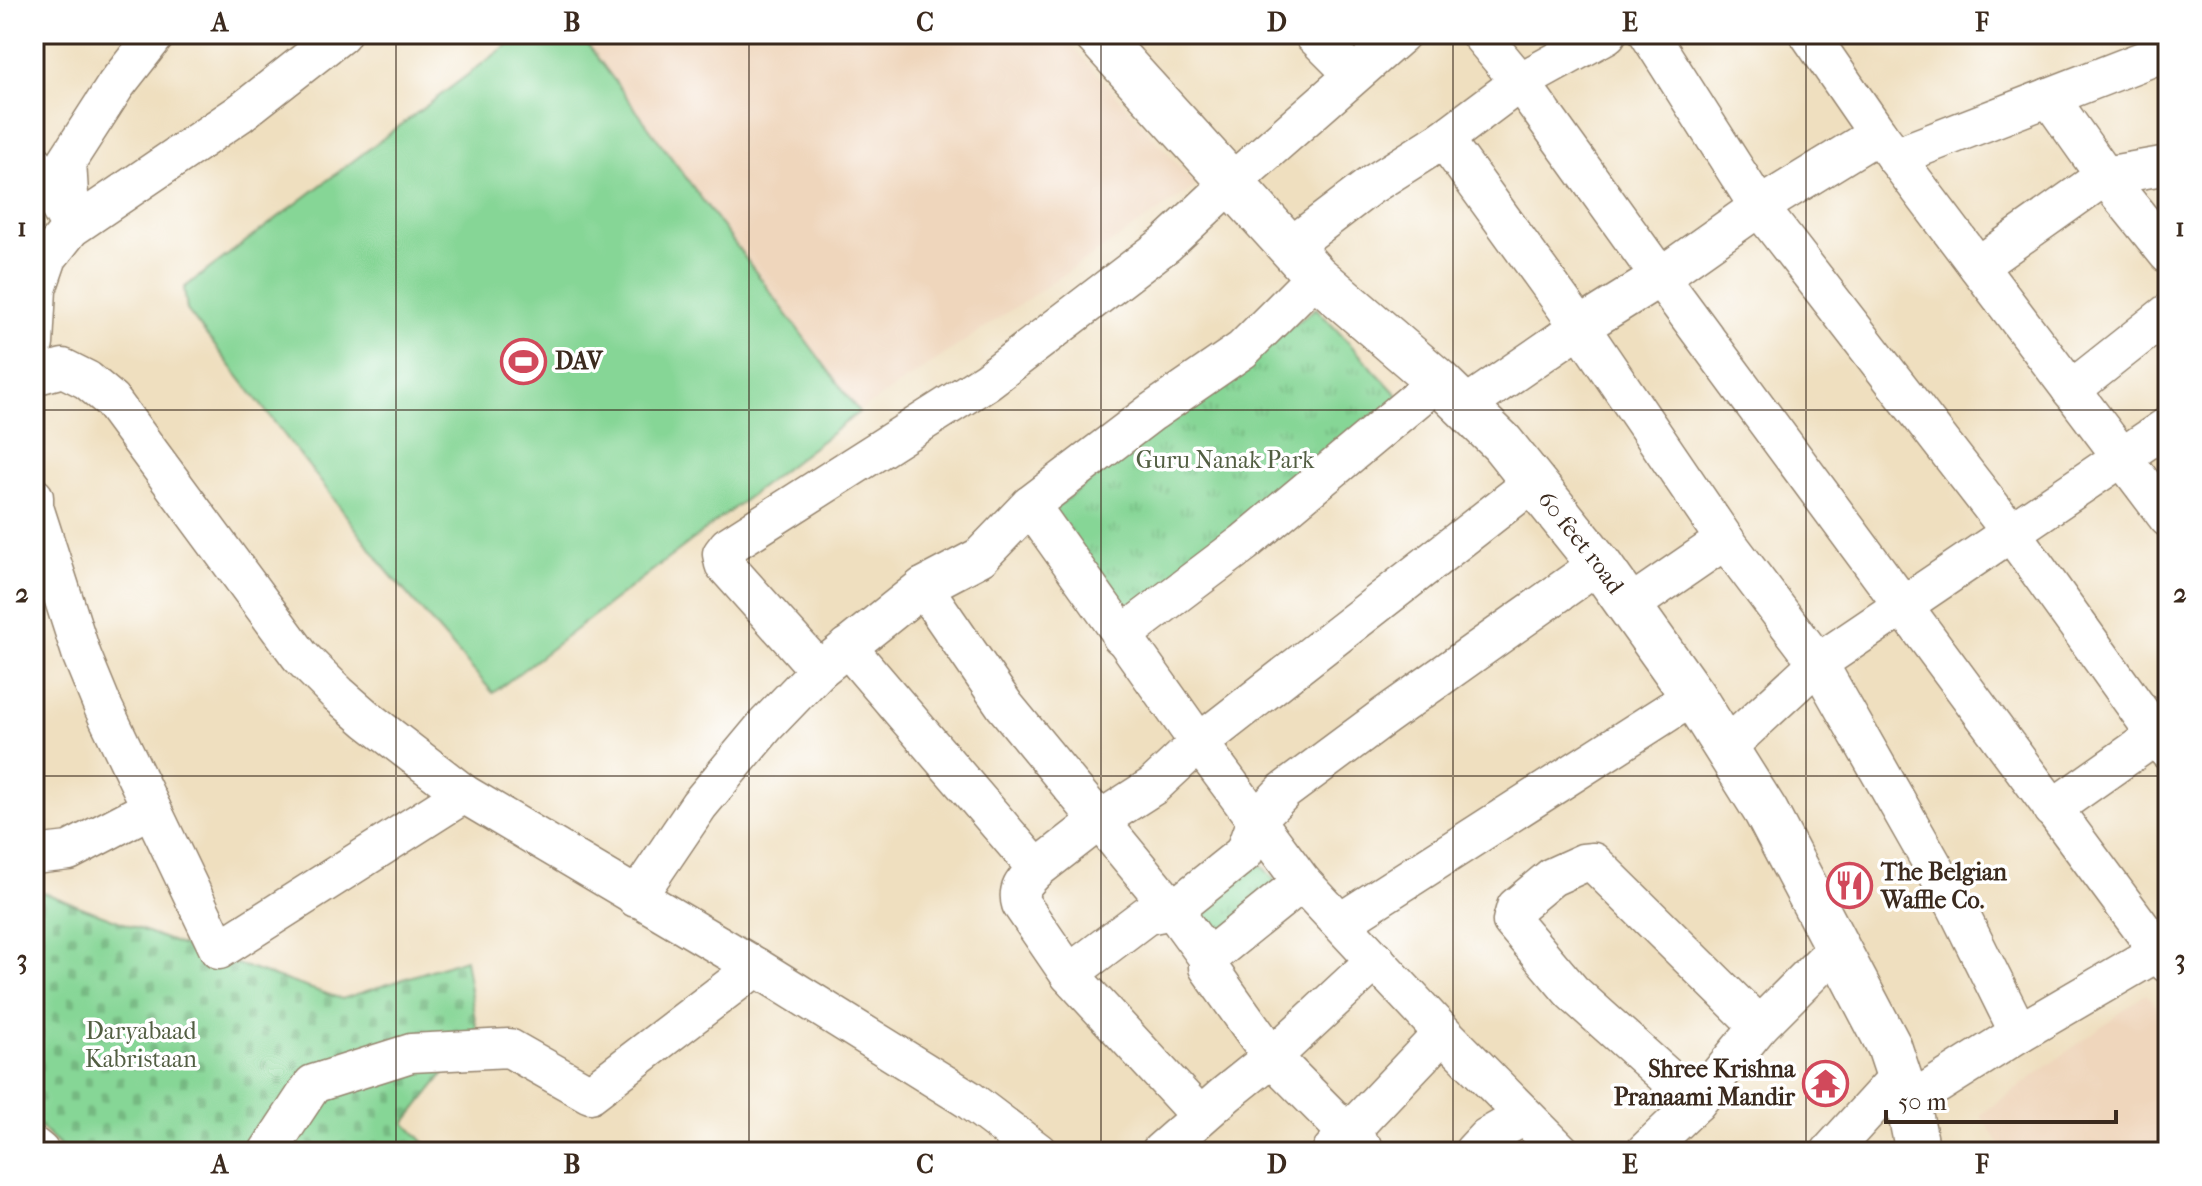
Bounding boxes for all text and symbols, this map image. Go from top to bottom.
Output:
text: A [210,7,230,38]
text: B [564,7,581,38]
text: C [916,7,934,38]
text: D [1267,7,1287,38]
text: E [1622,7,1638,38]
text: F [1974,7,1989,38]
text: 1 [17,212,27,243]
text: 1 [2175,212,2185,243]
sports icon: DAV [500,337,548,385]
place label: DAV [555,347,604,375]
park label: Guru Nanak Park [1136,446,1315,474]
street label: 60 feet road [1532,485,1630,600]
text: 2 [15,578,29,609]
text: 2 [2173,578,2187,609]
place label: The Belgian Waffle Co. [1880,858,2008,914]
restaurant icon: The Belgian Waffle Co. [1826,862,1874,910]
text: 3 [17,944,27,975]
text: 3 [2175,944,2185,975]
park label: Daryabaad Kabristaan [85,1017,197,1073]
place label: Shree Krishna Pranaami Mandir [1614,1055,1796,1111]
temple icon: Shree Krishna Pranaami Mandir [1802,1059,1850,1107]
scale bar [1886,1074,2116,1124]
text: 50 m [1898,1088,1947,1116]
text: A [210,1149,230,1180]
text: B [564,1149,581,1180]
text: C [916,1149,934,1180]
text: D [1267,1149,1287,1180]
text: E [1622,1149,1638,1180]
text: F [1974,1149,1989,1180]

